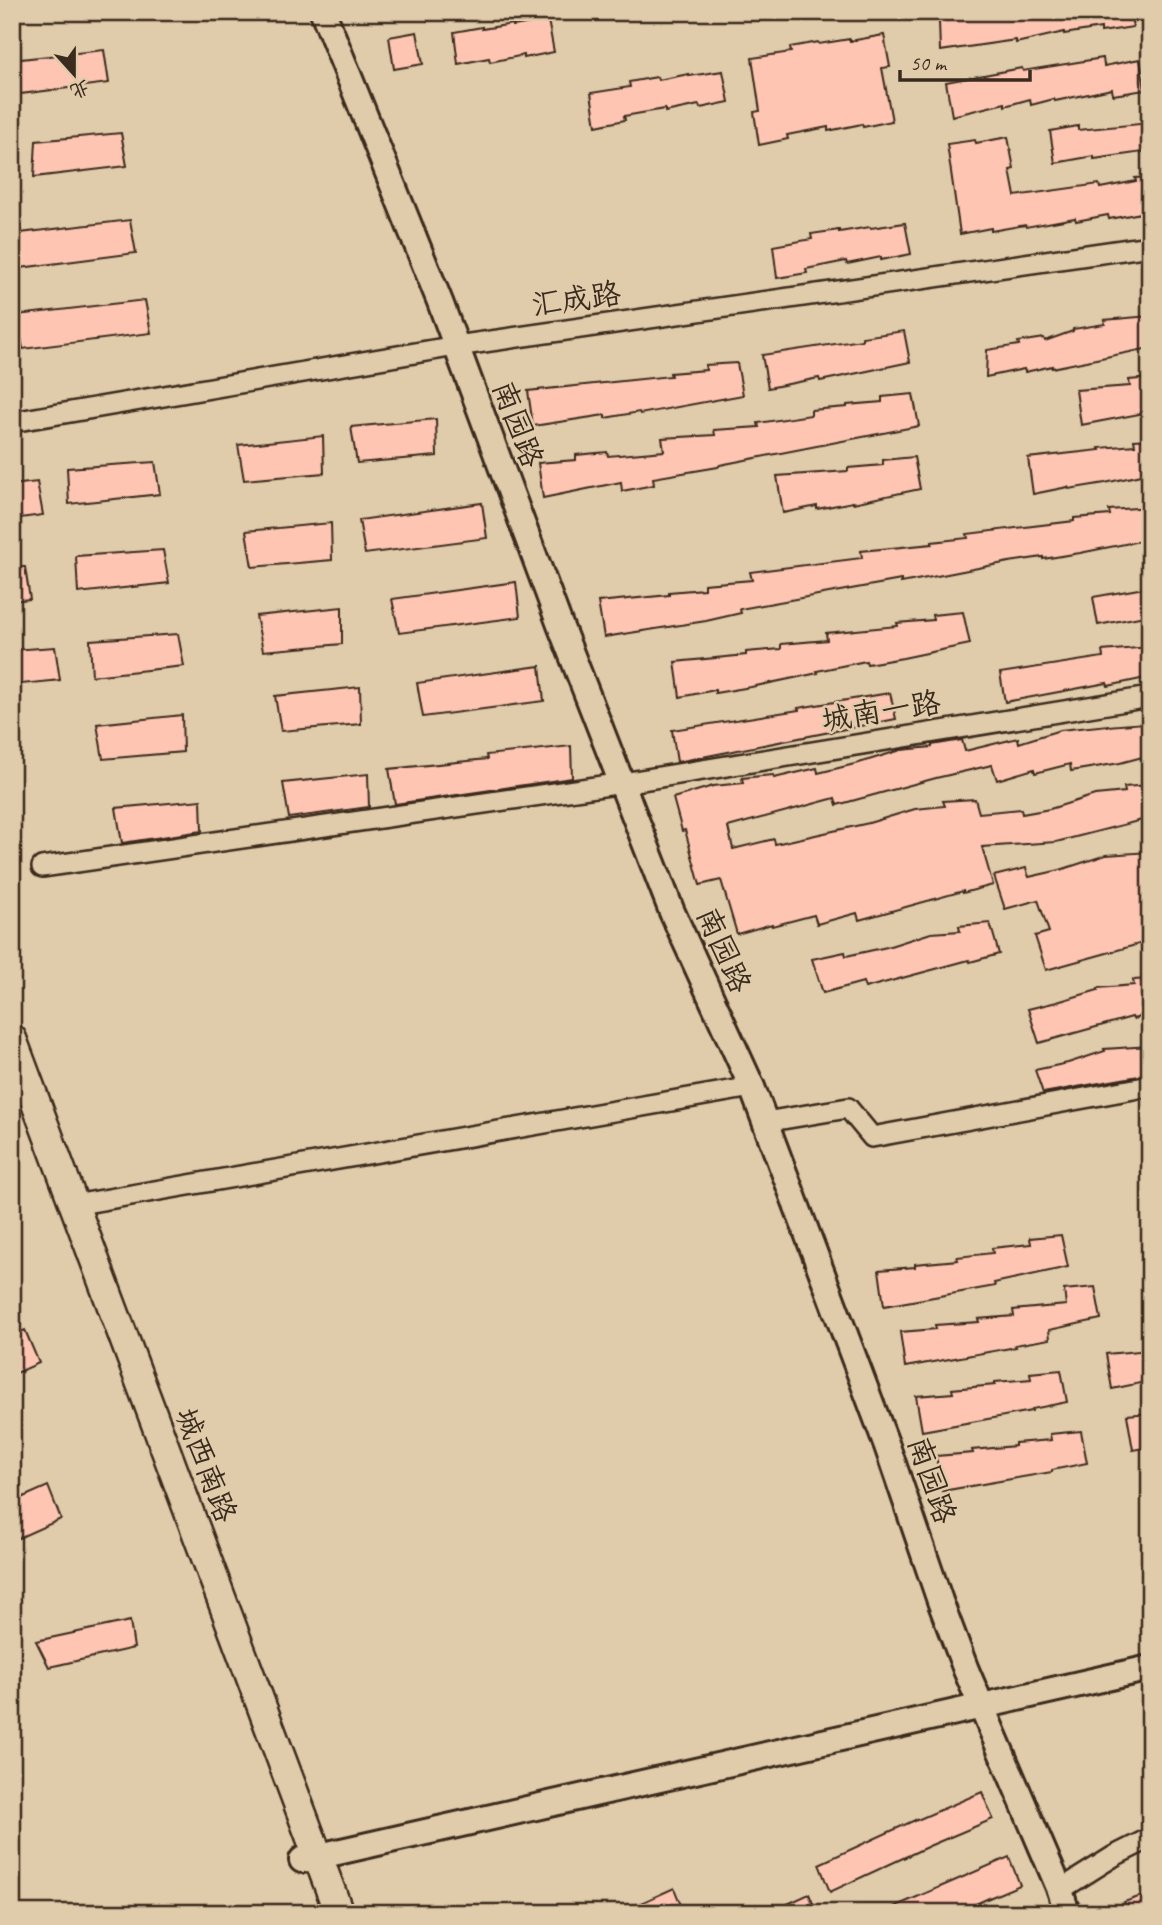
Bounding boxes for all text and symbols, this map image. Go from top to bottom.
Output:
north arrow [38,38,108,108]
scale bar [900,38,1029,82]
text: 50 m [910,50,948,76]
text: 北 [67,74,93,104]
street label: 汇成路 [529,274,623,324]
street label: 南园路 [484,375,552,473]
street label: 城南一路 [819,683,943,739]
street label: 南园路 [688,901,760,999]
street label: 城西南路 [167,1402,245,1528]
street label: 南园路 [899,1431,965,1529]

